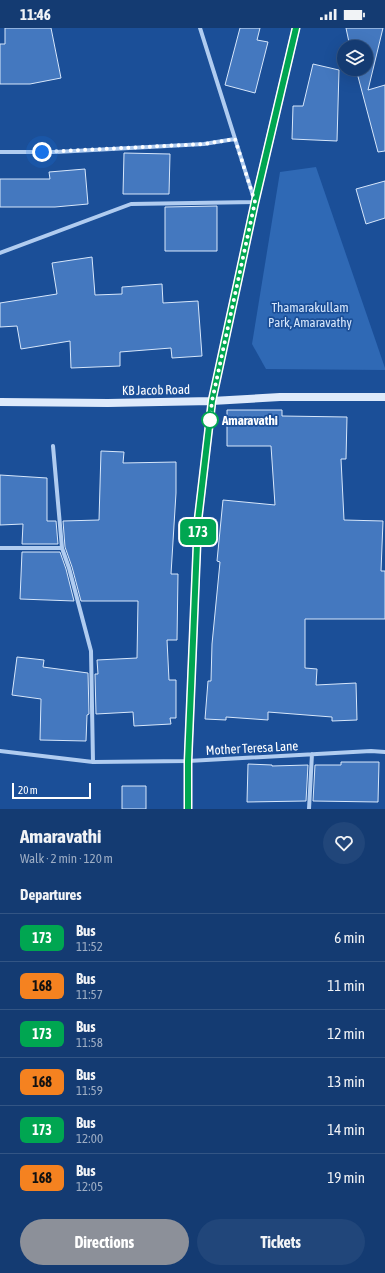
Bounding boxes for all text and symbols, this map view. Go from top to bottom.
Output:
text: 11:46 [20,6,51,23]
map controls [337,40,373,76]
button: layers [337,40,373,76]
your location [32,142,52,162]
park label: Thamarakullam Park, Amaravathy [268,300,353,330]
street label: KB Jacob Road [122,382,190,398]
marker: Amaravathi [201,411,219,429]
place label: Amaravathi [221,413,278,428]
line badge: 173 [175,519,221,545]
text: 173 [188,524,208,540]
street label: Mother Teresa Lane [205,738,299,758]
scale bar [12,781,91,800]
text: 20 m [18,784,38,796]
button: heart [323,822,365,864]
text: Amaravathi [20,825,101,847]
text: Walk · 2 min · 120 m [20,851,113,866]
text: Departures [20,886,82,903]
text: Bus [76,922,96,939]
text: 6 min [334,929,365,946]
text: 173 [32,930,52,946]
text: 11:52 [76,939,103,954]
text: Bus [76,970,96,987]
text: 11 min [327,977,365,994]
text: 168 [32,978,52,994]
text: 11:57 [76,987,103,1002]
text: Bus [76,1018,96,1035]
text: 12 min [327,1025,365,1042]
text: 173 [32,1026,52,1042]
text: 11:58 [76,1035,103,1050]
text: Bus [76,1066,96,1083]
text: 13 min [327,1073,365,1090]
text: 168 [32,1074,52,1090]
text: 11:59 [76,1083,103,1098]
text: Bus [76,1114,96,1131]
text: 14 min [327,1121,365,1138]
text: 173 [32,1122,52,1138]
text: 12:00 [76,1131,103,1146]
text: Bus [76,1162,96,1179]
text: 19 min [327,1169,365,1186]
text: 168 [32,1170,52,1186]
text: 12:05 [76,1179,103,1194]
button: Directions [20,1219,189,1265]
button: Tickets [197,1219,365,1265]

